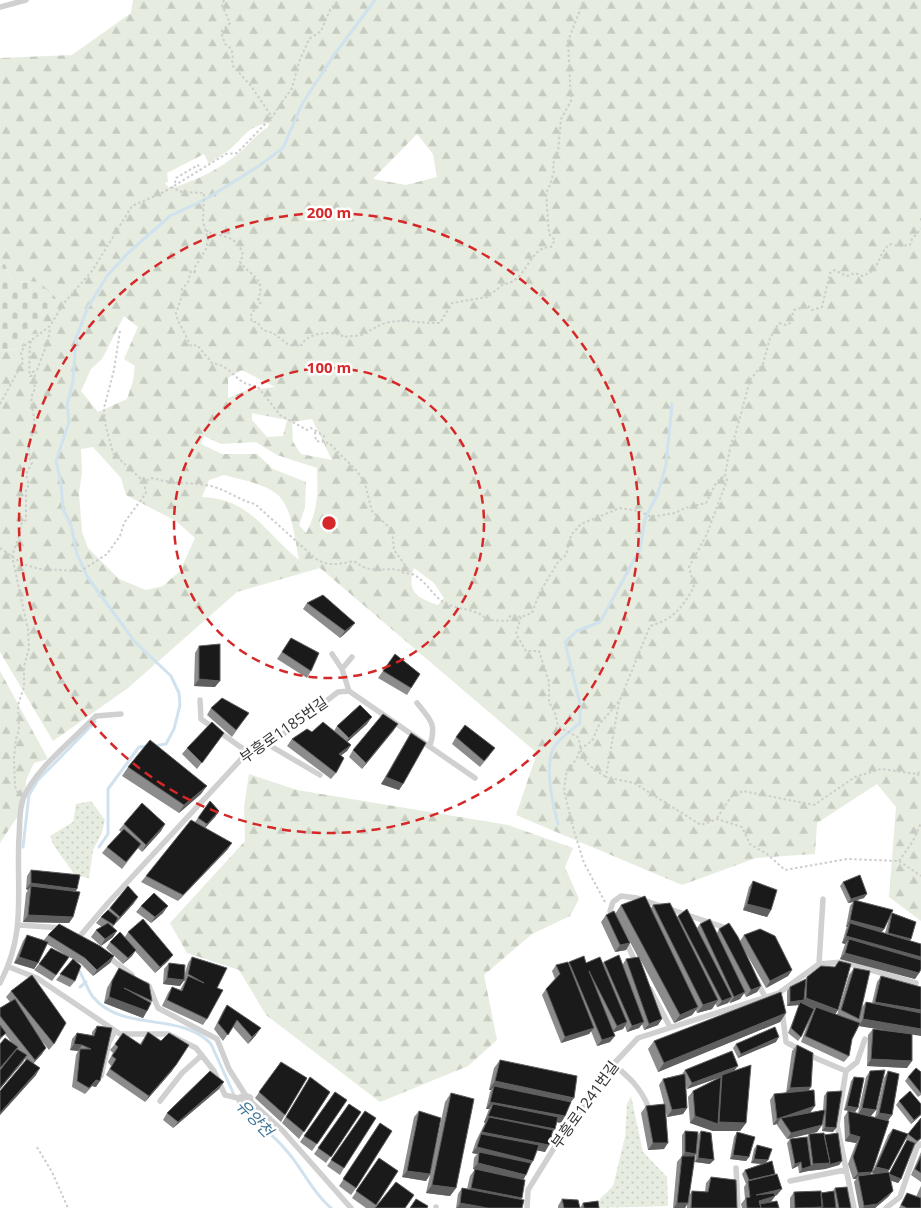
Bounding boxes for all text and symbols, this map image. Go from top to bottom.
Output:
text: 200 m [307,202,351,222]
text: 100 m [307,357,351,377]
centre of rings [320,514,338,532]
street label: 부흥로1185번길 [235,691,331,767]
street label: 부흥로1241번길 [546,1057,623,1152]
water label: 유양천 [232,1094,280,1143]

